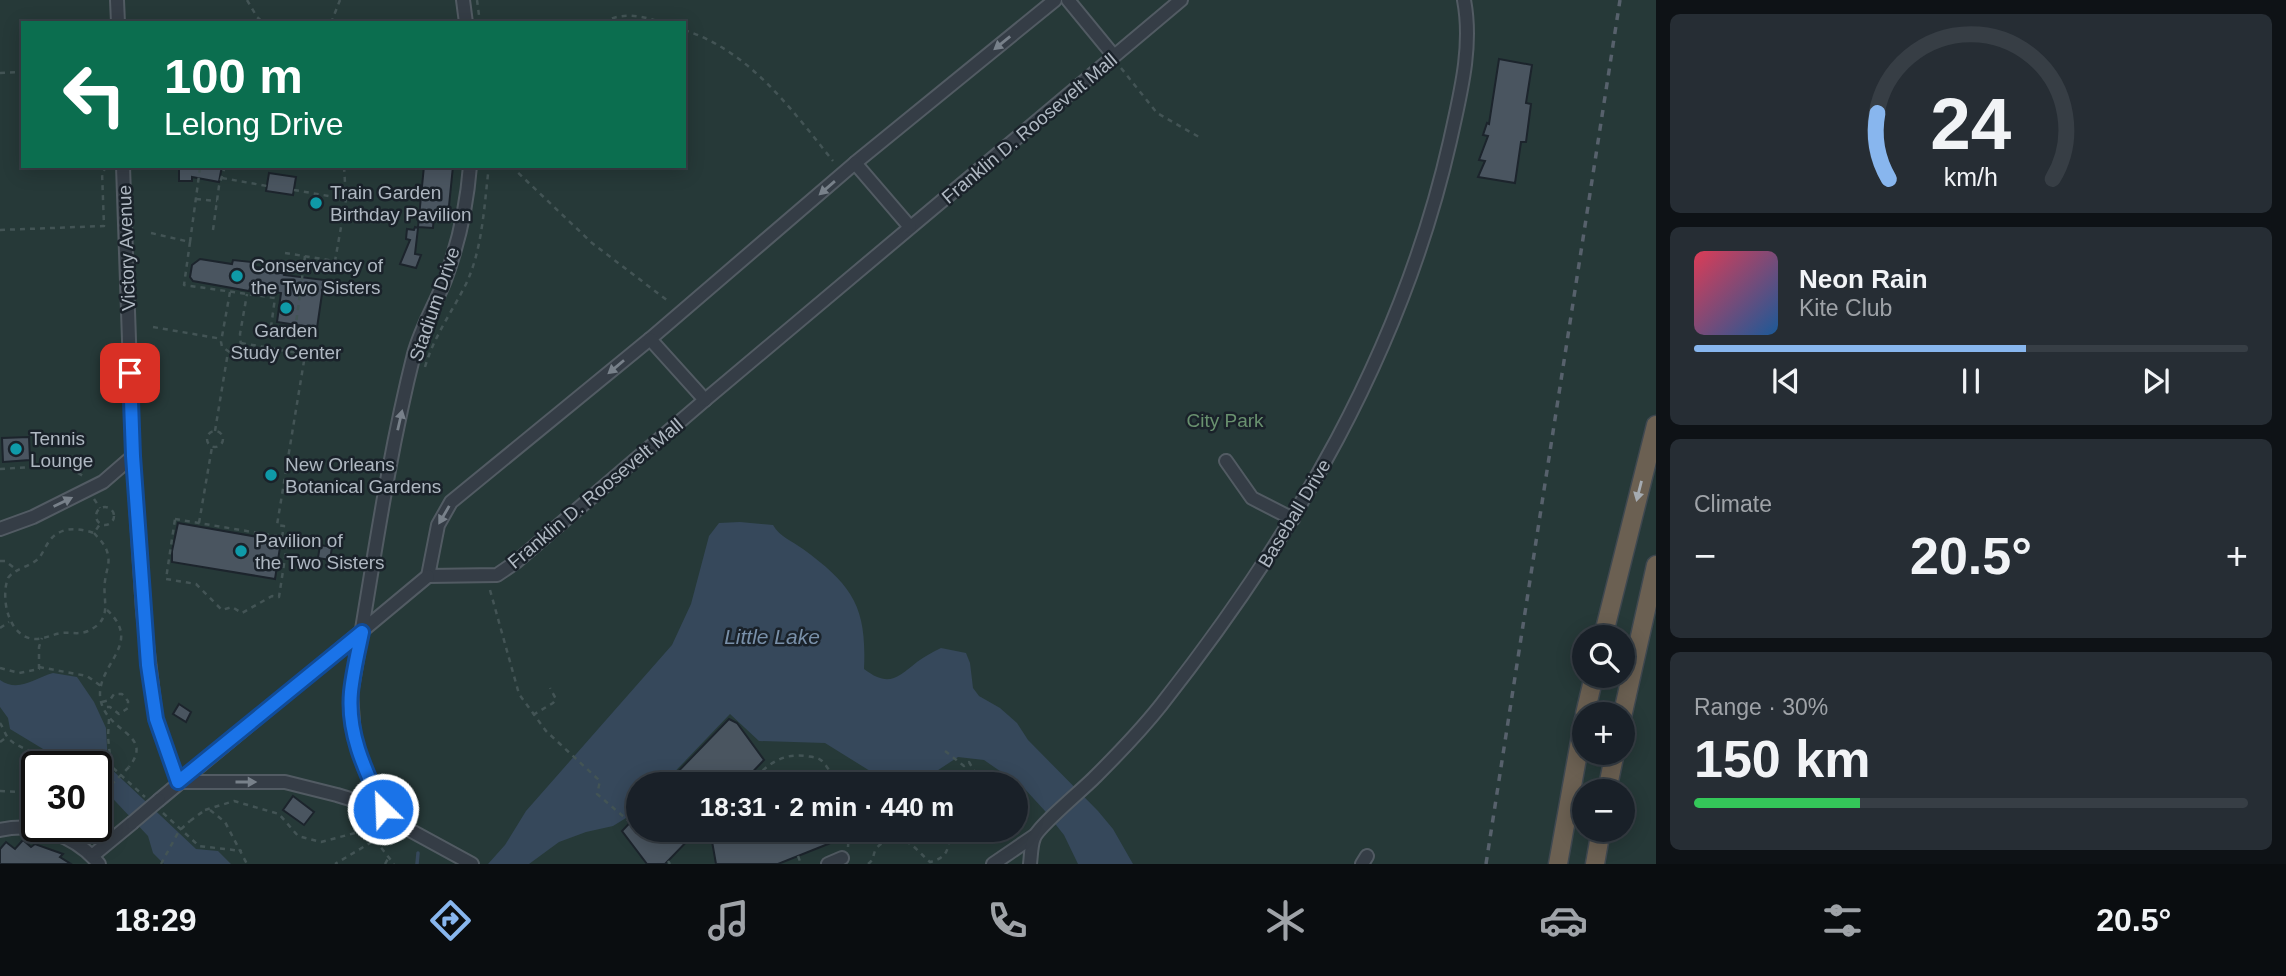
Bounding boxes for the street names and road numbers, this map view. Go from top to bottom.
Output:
street label: Franklin D. Roosevelt Mall [938,49,1121,208]
street label: Victory Avenue [114,185,139,311]
street label: Stadium Drive [405,244,464,364]
street label: Franklin D. Roosevelt Mall [504,414,687,573]
street label: Baseball Drive [1254,455,1335,571]

